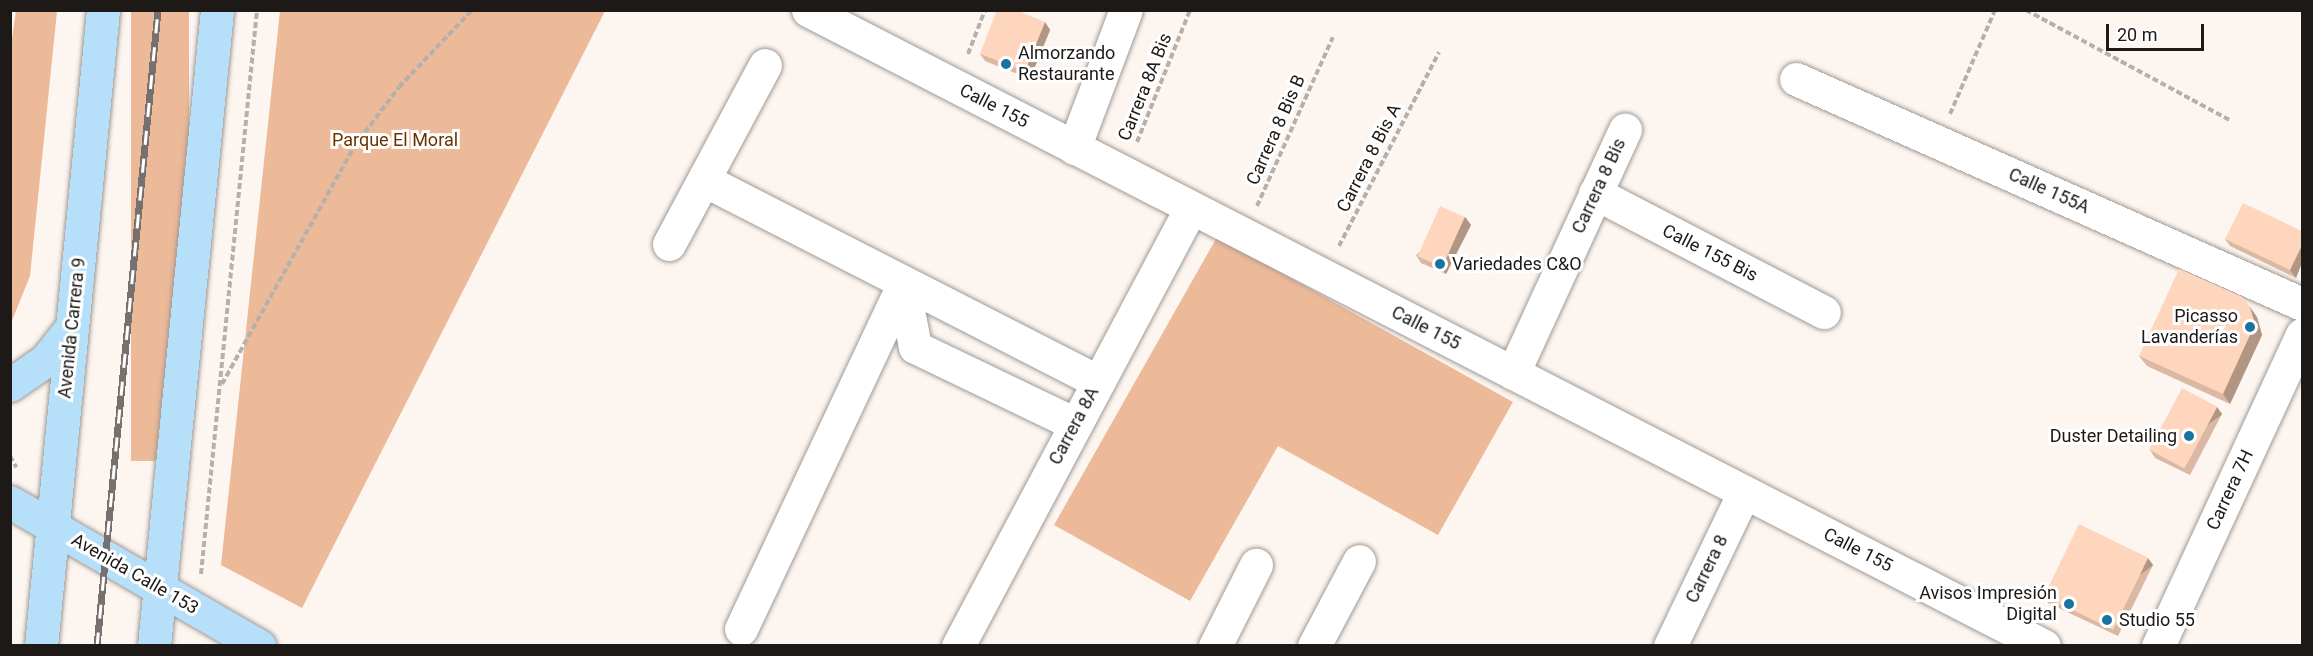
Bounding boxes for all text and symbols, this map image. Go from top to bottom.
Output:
scale bar [2109,12,2206,50]
text: 20 m [2117,24,2157,45]
street label: Carrera 8A Bis [1114,30,1176,144]
place label: Almorzando Restaurante [1018,43,1115,86]
marker: Almorzando Restaurante [999,57,1013,71]
street label: Carrera 8 Bis B [1242,72,1310,188]
street label: Calle 155 [956,79,1032,133]
street label: Carrera 8 Bis A [1332,100,1406,216]
park label: Parque El Moral [332,129,458,151]
street label: Carrera 8 Bis [1568,135,1630,237]
street label: Calle 155A [2005,164,2093,218]
street label: Calle 155 Bis [1659,220,1761,286]
place label: Variedades C&O [1452,253,1582,275]
street label: Avenida Carrera 9 [54,257,90,399]
marker: Variedades C&O [1433,257,1447,271]
street label: Calle 155 [1388,301,1464,355]
place label: Picasso Lavanderías [2141,306,2238,348]
marker: Picasso Lavanderías [2243,320,2257,334]
street label: Carrera 8A [1045,383,1103,469]
place label: Duster Detailing [2050,425,2177,447]
marker: Duster Detailing [2182,429,2196,443]
street label: Carrera 7H [2202,446,2258,534]
street label: Calle 155 [1820,523,1896,577]
street label: Avenida Calle 153 [68,529,202,619]
street label: Carrera 8 [1681,531,1733,607]
place label: Avisos Impresión Digital [1919,583,2057,626]
marker: Avisos Impresión Digital [2062,597,2076,611]
place label: Studio 55 [2119,609,2195,631]
marker: Studio 55 [2100,613,2114,627]

